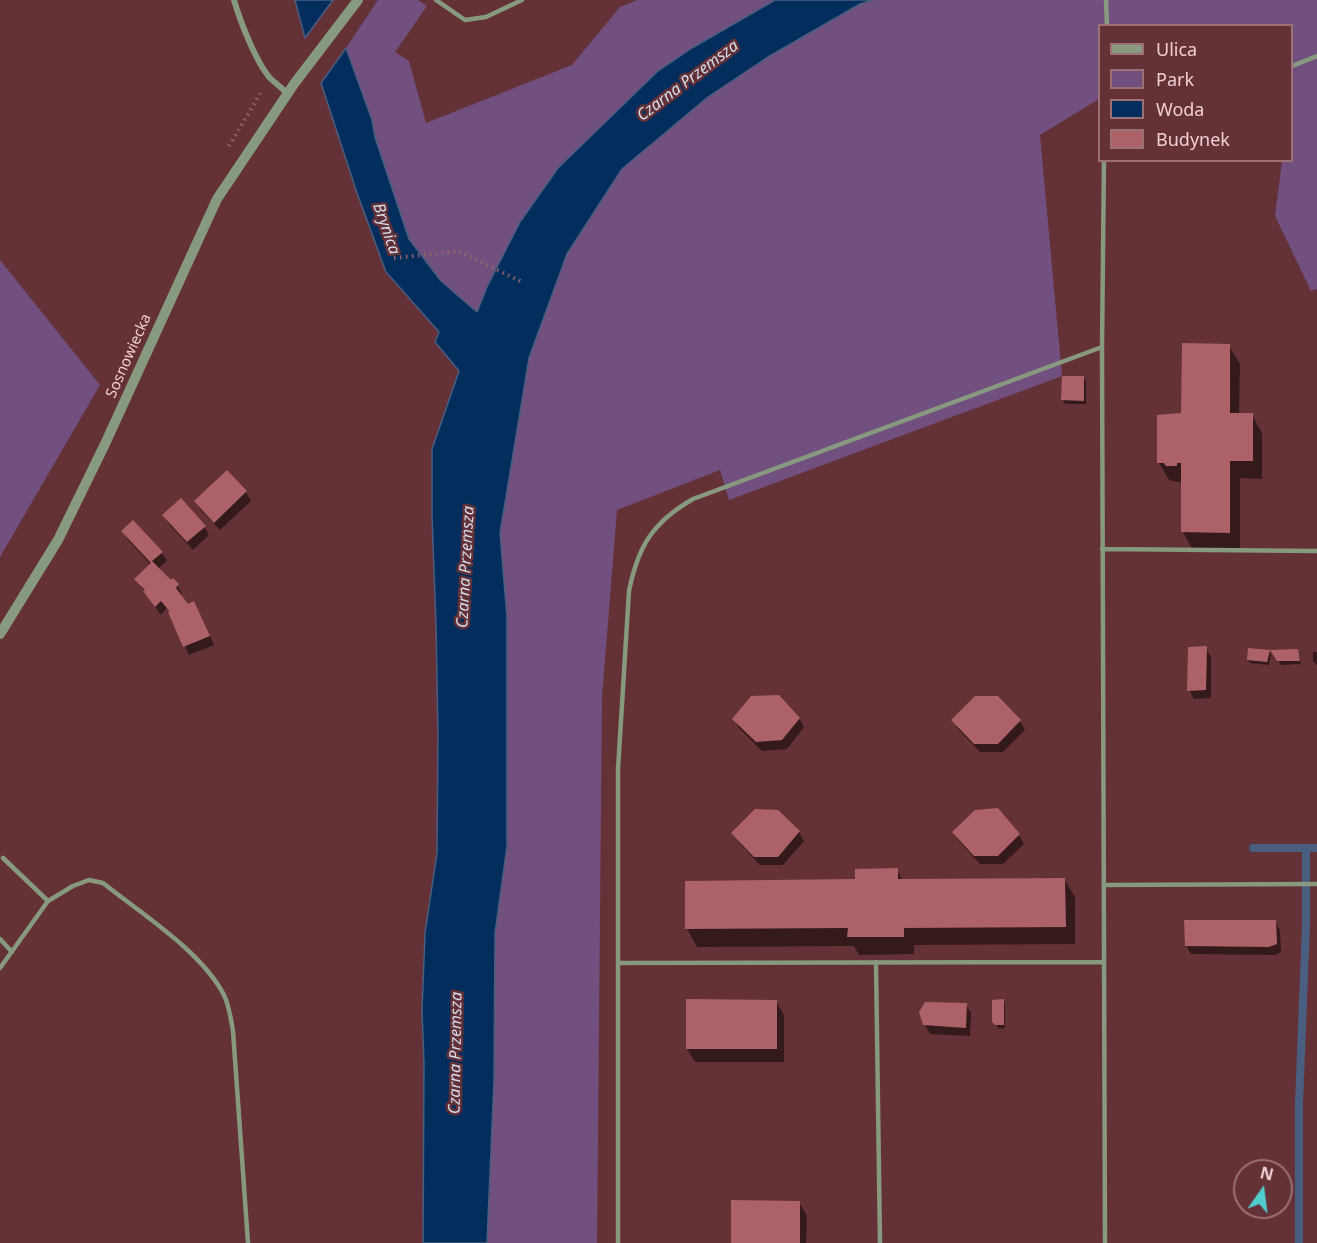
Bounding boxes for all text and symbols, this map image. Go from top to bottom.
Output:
legend [1098,24,1293,162]
water label: Czarna Przemsza [633,37,743,125]
text: Ulica [1156,37,1197,61]
text: Park [1156,67,1194,91]
text: Woda [1156,97,1204,121]
text: Budynek [1156,127,1230,151]
water label: Brynica [368,201,404,257]
street label: Sosnowiecka [102,311,156,401]
water label: Czarna Przemsza [453,506,479,628]
water label: Czarna Przemsza [445,992,467,1114]
north arrow [1233,1159,1293,1219]
text: N [1258,1161,1276,1186]

